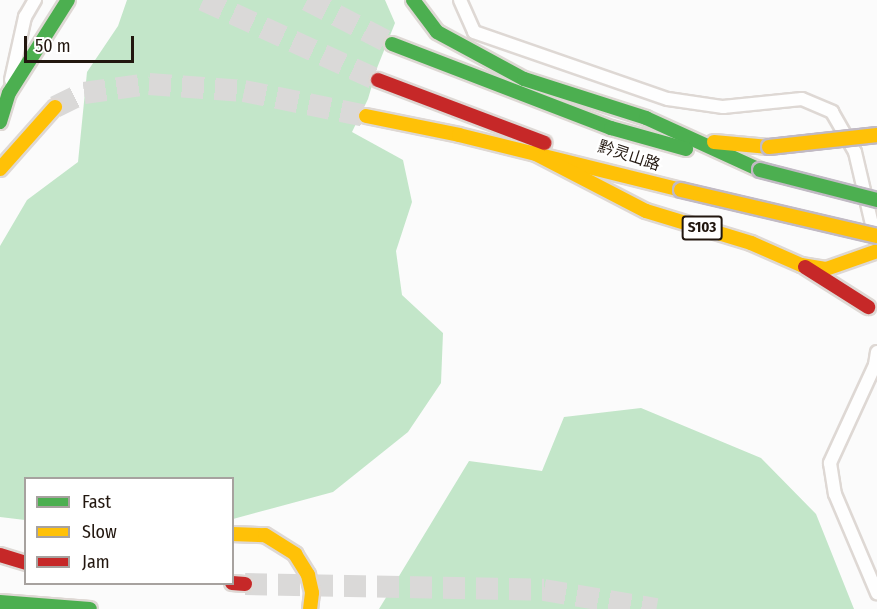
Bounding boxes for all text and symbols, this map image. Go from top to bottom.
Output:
scale bar [27,24,136,62]
text: 50 m [35,35,71,57]
street label: 黔灵山路 [596,137,662,175]
road number: S103 [681,216,723,240]
legend [24,477,234,585]
text: Fast [82,491,111,513]
text: Slow [82,521,117,543]
text: Jam [82,551,110,573]

